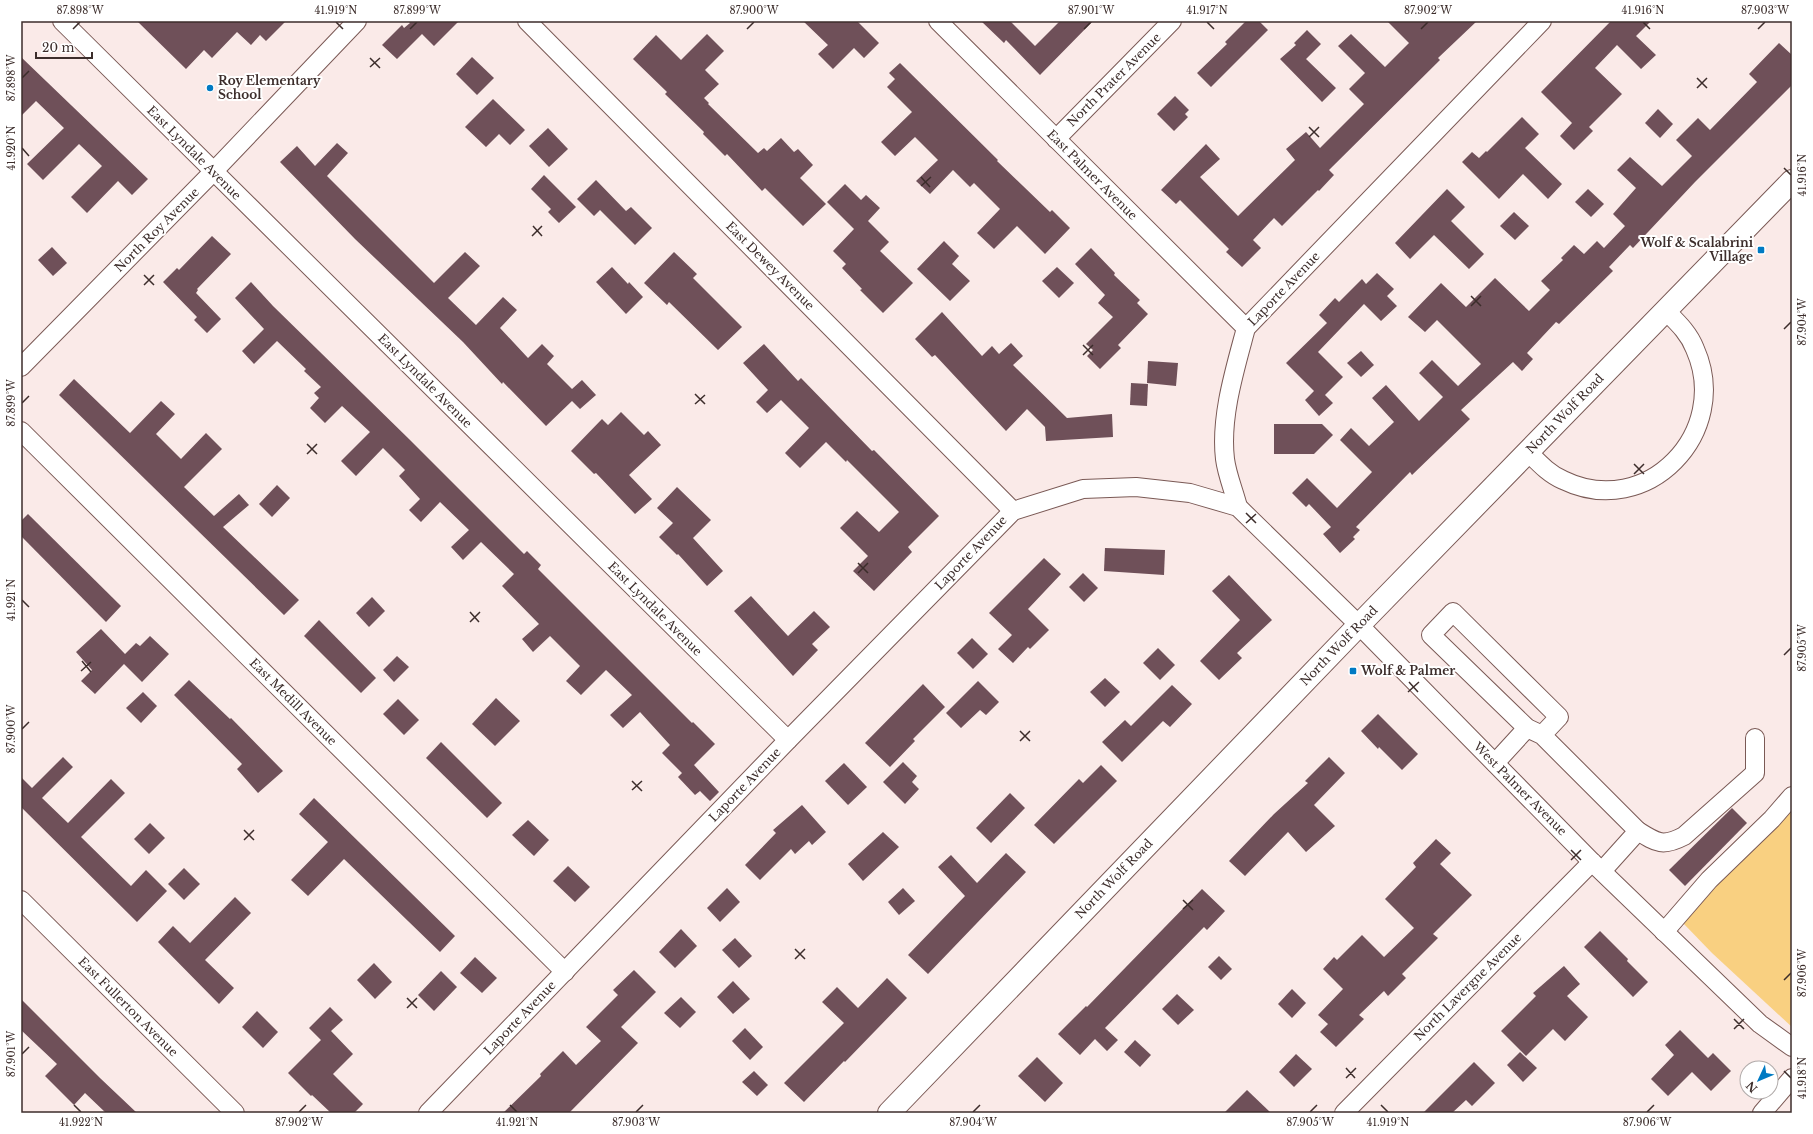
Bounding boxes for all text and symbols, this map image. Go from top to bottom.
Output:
text: 87.898°W [57,4,104,17]
text: 41.919°N [315,4,357,17]
text: 87.899°W [393,4,441,17]
text: 87.900°W [729,4,779,17]
text: 87.901°W [1068,4,1114,17]
text: 41.917°N [1186,4,1228,17]
text: 87.902°W [1404,4,1452,17]
text: 41.916°N [1622,4,1664,17]
text: 87.903°W [1741,4,1789,17]
street label: North Prater Avenue [1064,30,1164,130]
scale bar [36,34,92,60]
text: 20 m [42,40,74,55]
text: 87.898°W [5,54,18,101]
place label: Roy Elementary School [218,73,321,102]
marker: Roy Elementary School [205,83,215,93]
street label: East Lyndale Avenue [144,103,245,203]
text: 41.920°N [5,125,18,171]
street label: East Palmer Avenue [1044,126,1141,223]
text: 41.916°N [1796,154,1809,196]
street label: North Roy Avenue [111,184,202,275]
street label: East Dewey Avenue [723,218,818,313]
place label: Wolf & Scalabrini Village [1639,235,1754,264]
marker: Wolf & Scalabrini Village [1756,245,1766,255]
street label: Laporte Avenue [1244,248,1323,329]
text: 87.904°W [1796,298,1809,346]
street label: East Lyndale Avenue [375,331,476,431]
street label: North Wolf Road [1523,371,1607,457]
text: 87.899°W [5,379,18,427]
street label: Laporte Avenue [931,512,1010,593]
street label: East Lyndale Avenue [605,559,706,659]
text: 41.921°N [5,579,18,621]
street label: North Wolf Road [1297,603,1381,689]
text: 87.905°W [1796,624,1809,672]
street label: East Medill Avenue [247,655,340,748]
place label: Wolf & Palmer [1360,663,1455,678]
marker: Wolf & Palmer [1348,666,1358,676]
text: 87.900°W [5,704,18,754]
street label: West Palmer Avenue [1470,738,1570,839]
street label: Laporte Avenue [705,744,784,825]
street label: North Wolf Road [1072,836,1156,922]
street label: North Lavergne Avenue [1411,930,1525,1044]
text: 87.906°W [1796,949,1809,997]
street label: East Fullerton Avenue [75,954,181,1060]
street label: Laporte Avenue [480,977,559,1058]
text: 87.901°W [5,1031,18,1077]
text: 41.918°N [1796,1057,1809,1099]
north arrow [1739,1060,1779,1100]
text: N [1743,1078,1760,1096]
text: 41.922°N [59,1116,103,1129]
text: 87.902°W [275,1116,323,1129]
text: 41.921°N [496,1116,538,1129]
text: 87.903°W [612,1116,660,1129]
text: 87.904°W [949,1116,997,1129]
text: 87.905°W [1286,1116,1334,1129]
text: 41.919°N [1367,1116,1409,1129]
text: 87.906°W [1623,1116,1671,1129]

